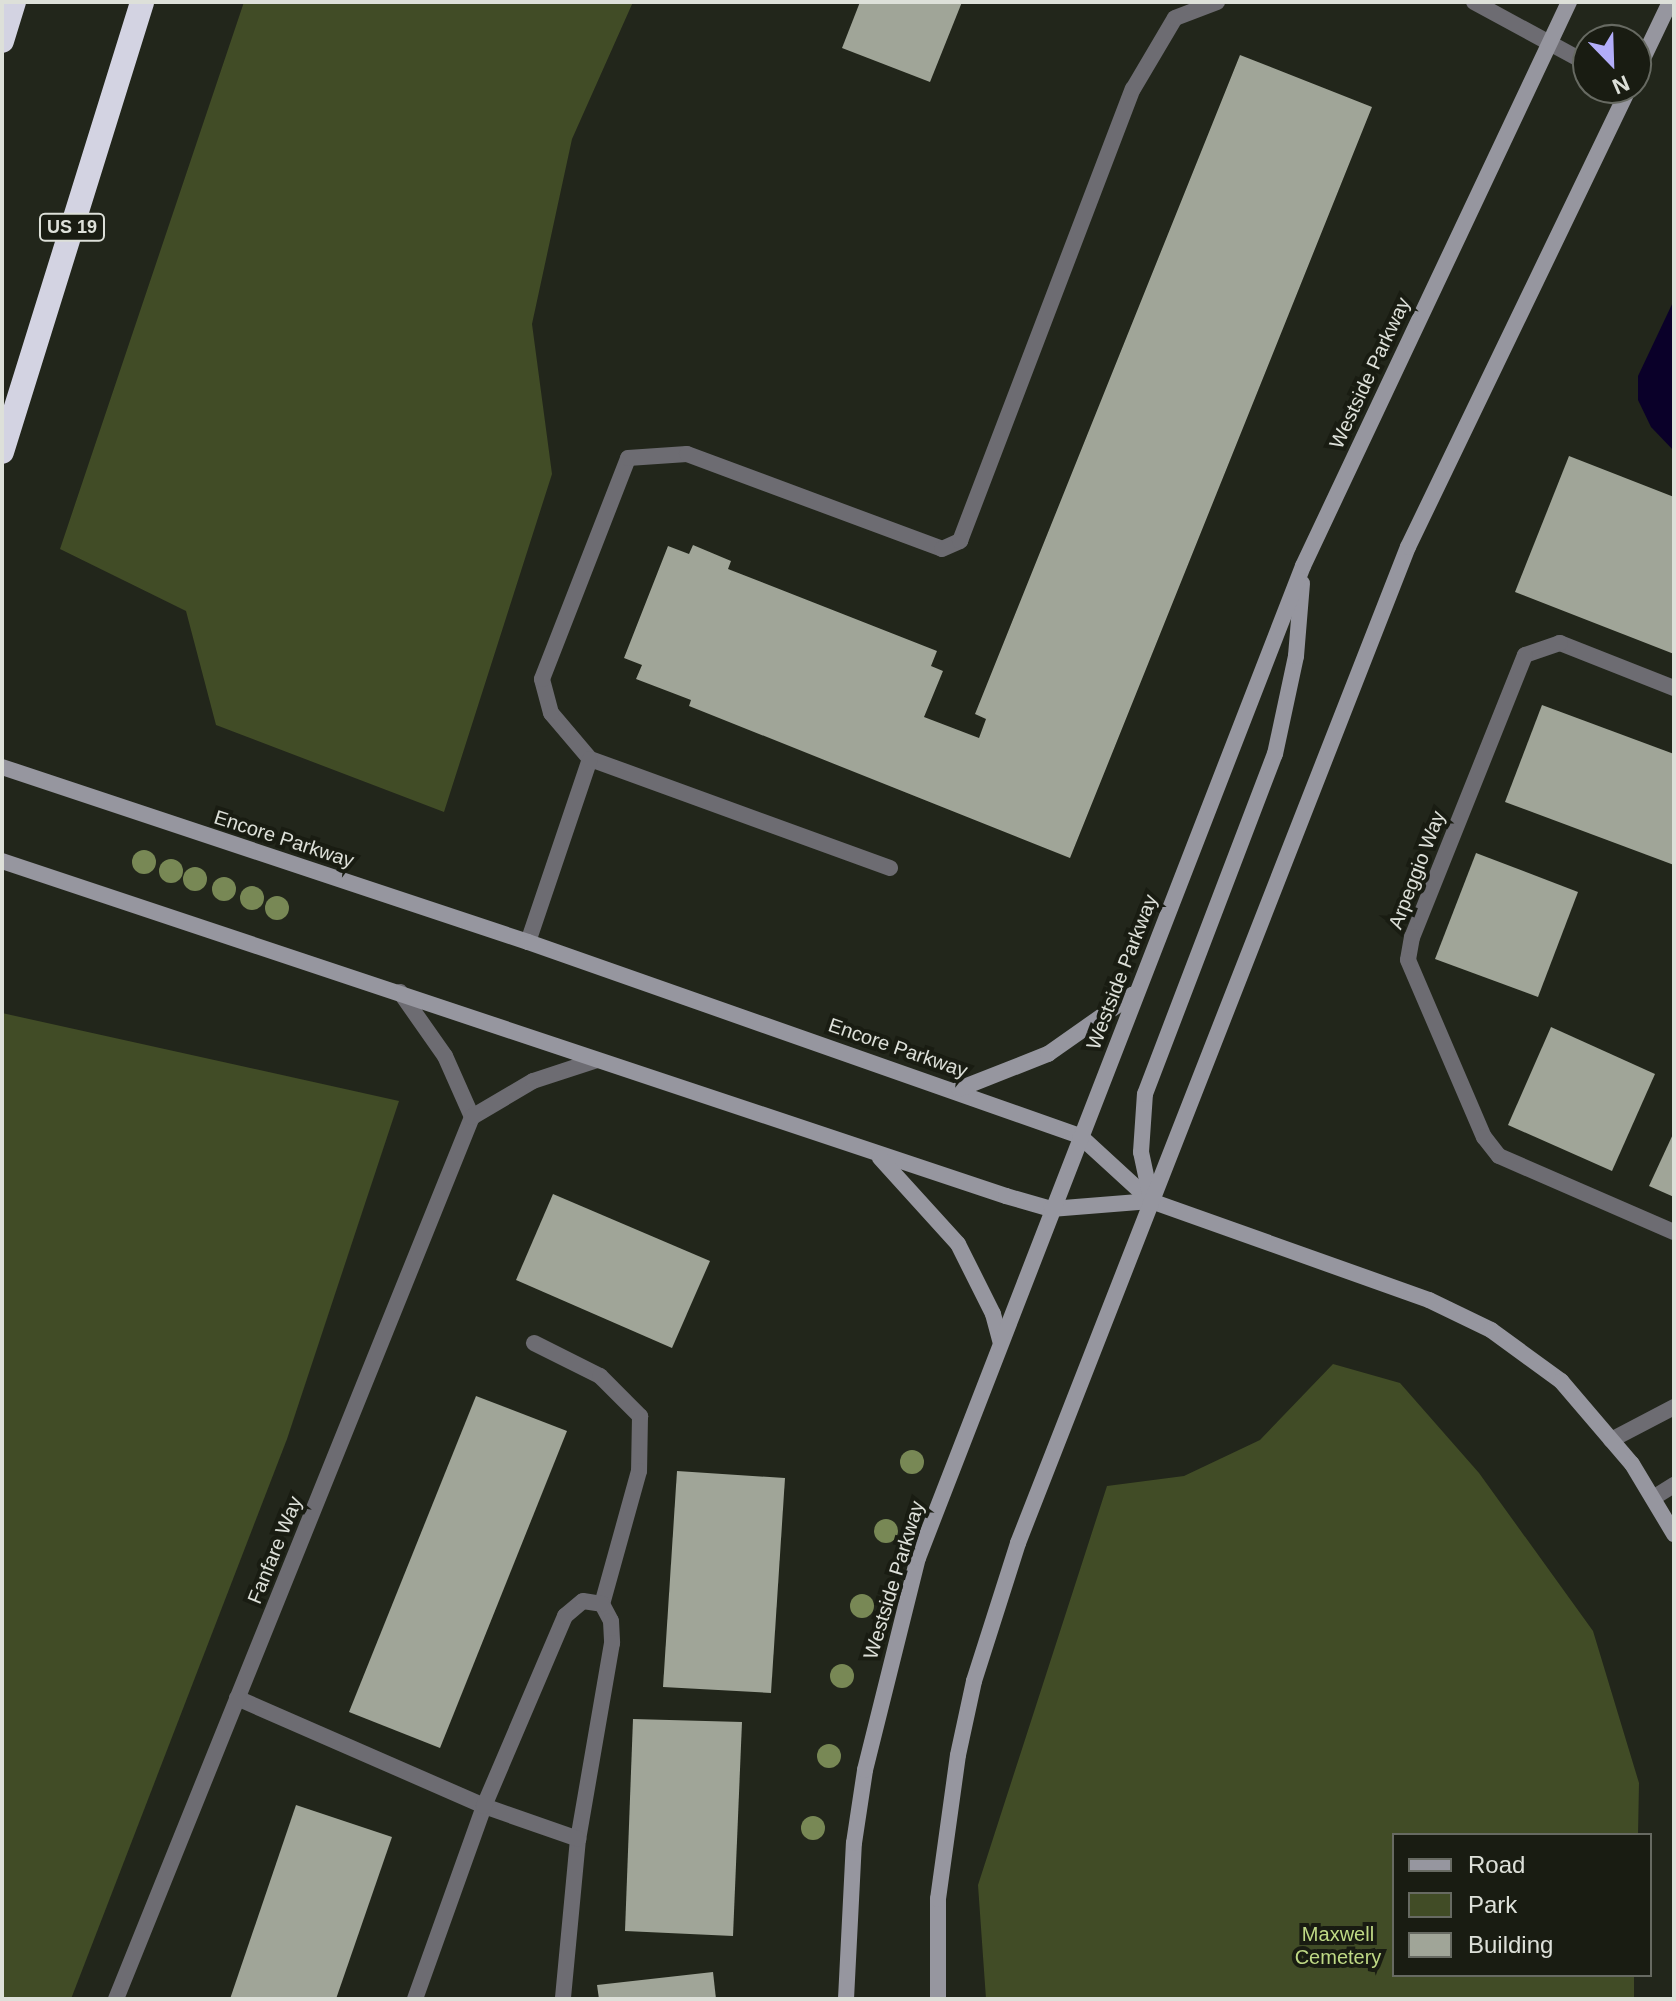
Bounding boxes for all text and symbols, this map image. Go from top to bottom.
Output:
north arrow [1572,24,1652,104]
text: N [1609,70,1633,99]
road number: US 19 [38,213,106,241]
street label: Westside Parkway [1324,294,1416,452]
street label: Encore Parkway [211,805,357,873]
street label: Arpeggio Way [1383,807,1451,933]
street label: Westside Parkway [1081,891,1163,1053]
street label: Encore Parkway [825,1013,971,1083]
street label: Fanfare Way [243,1493,307,1607]
street label: Westside Parkway [859,1498,929,1662]
legend [1392,1833,1652,1977]
text: Road [1468,1851,1525,1878]
text: Park [1468,1891,1517,1918]
park label: Maxwell Cemetery [1295,1922,1381,1969]
text: Building [1468,1931,1553,1958]

